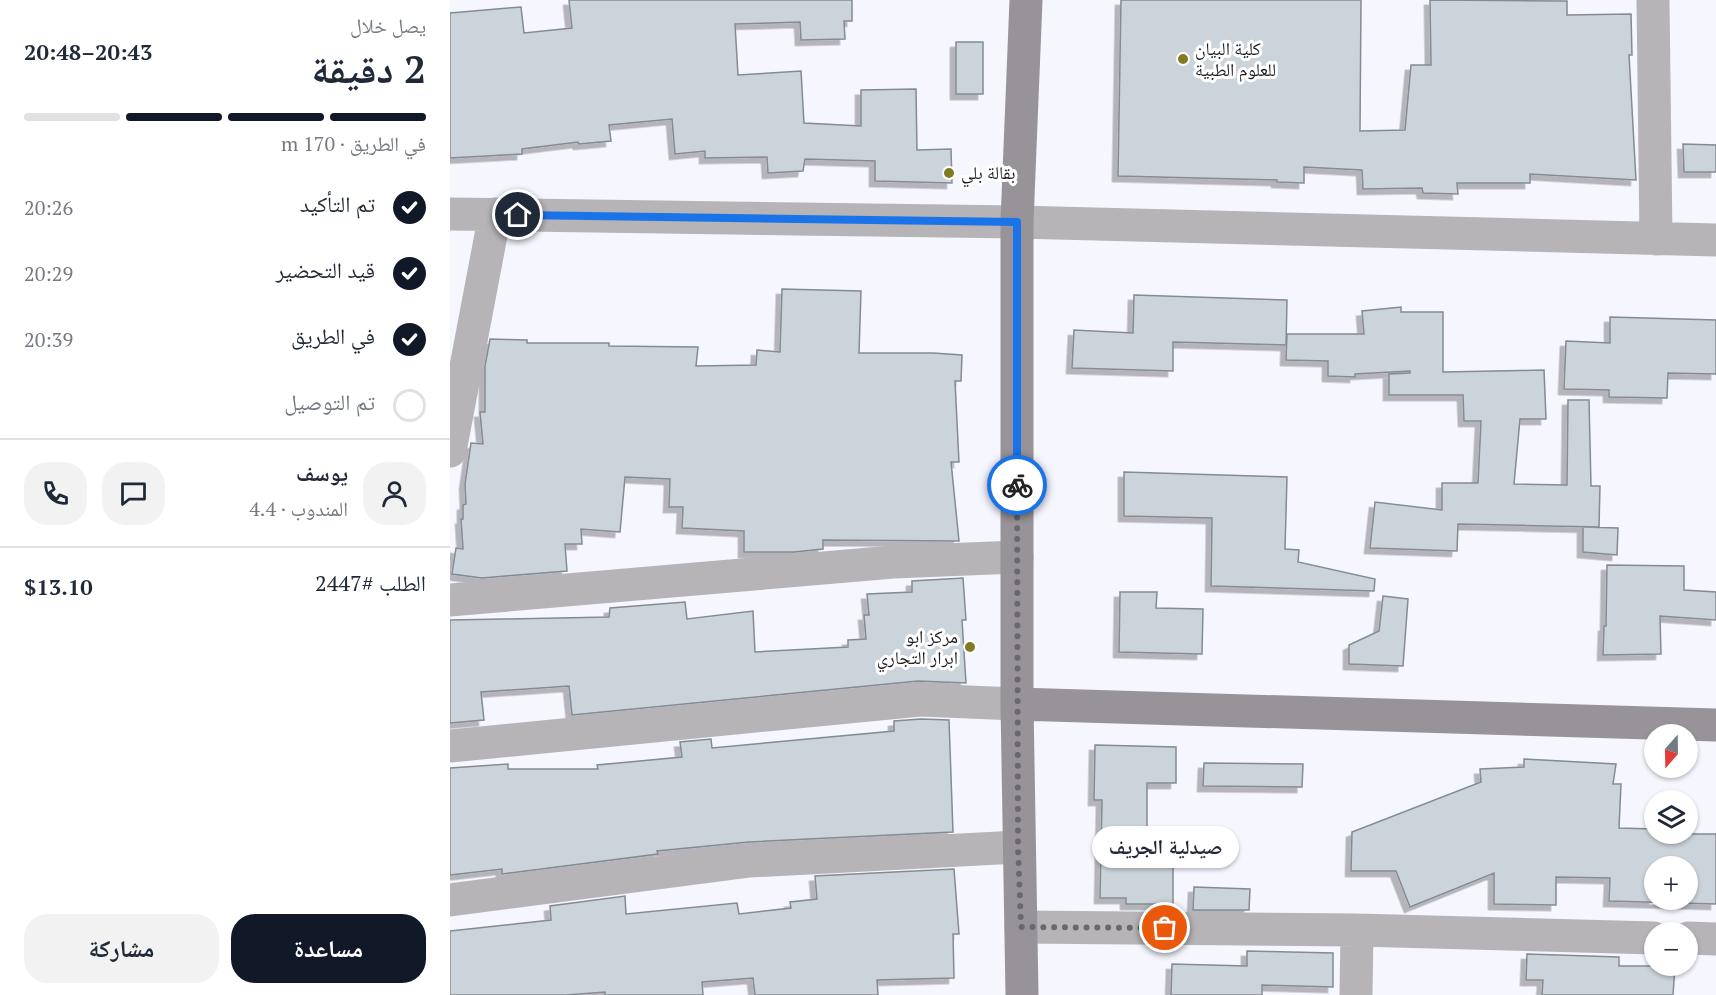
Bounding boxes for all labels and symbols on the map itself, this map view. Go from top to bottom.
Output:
place label: كلية البيان للعلوم الطبية [1195,36,1276,82]
marker: كلية البيان للعلوم الطبية [1176,52,1190,66]
place label: بقالة بلي [961,160,1016,188]
marker: بقالة بلي [942,166,956,180]
pin [492,189,543,240]
courier [987,455,1047,515]
place label: مركز ابو ابرار التجاري [877,624,958,673]
marker: مركز ابو ابرار التجاري [963,640,977,654]
north arrow [1644,724,1698,778]
callout: صيدلية الجريف [1092,826,1239,868]
pin [1139,902,1190,953]

